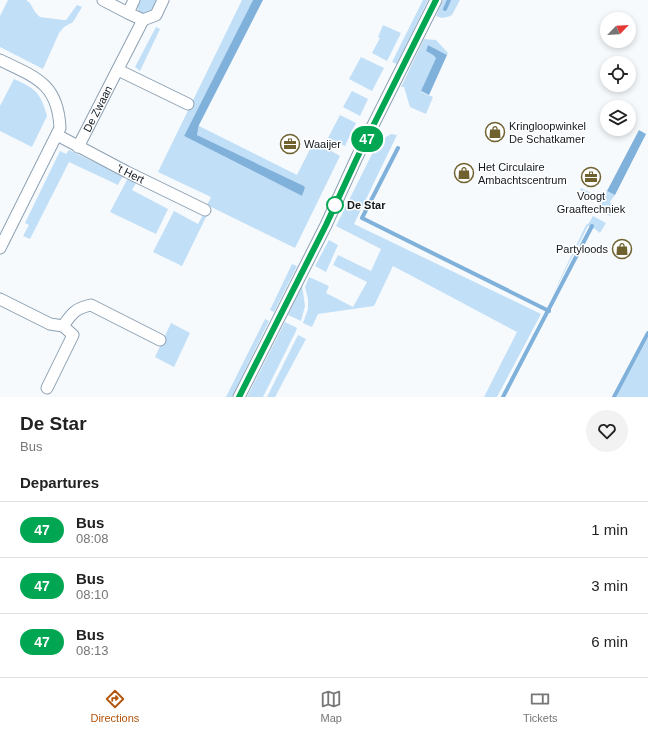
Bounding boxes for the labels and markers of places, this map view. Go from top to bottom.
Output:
place label: Kringloopwinkel De Schatkamer [509,120,586,145]
shop icon: Kringloopwinkel De Schatkamer [484,121,506,143]
office icon: Waaijer [279,133,301,155]
place label: Waaijer [304,138,341,150]
place label: Het Circulaire Ambachtscentrum [478,161,567,186]
shop icon: Het Circulaire Ambachtscentrum [453,162,475,184]
office icon: Voogt Graaftechniek [580,166,602,188]
place label: Voogt Graaftechniek [557,190,626,215]
marker: De Star [326,196,344,214]
place label: De Star [347,199,386,211]
shop icon: Partyloods [611,238,633,260]
place label: Partyloods [556,243,608,255]

